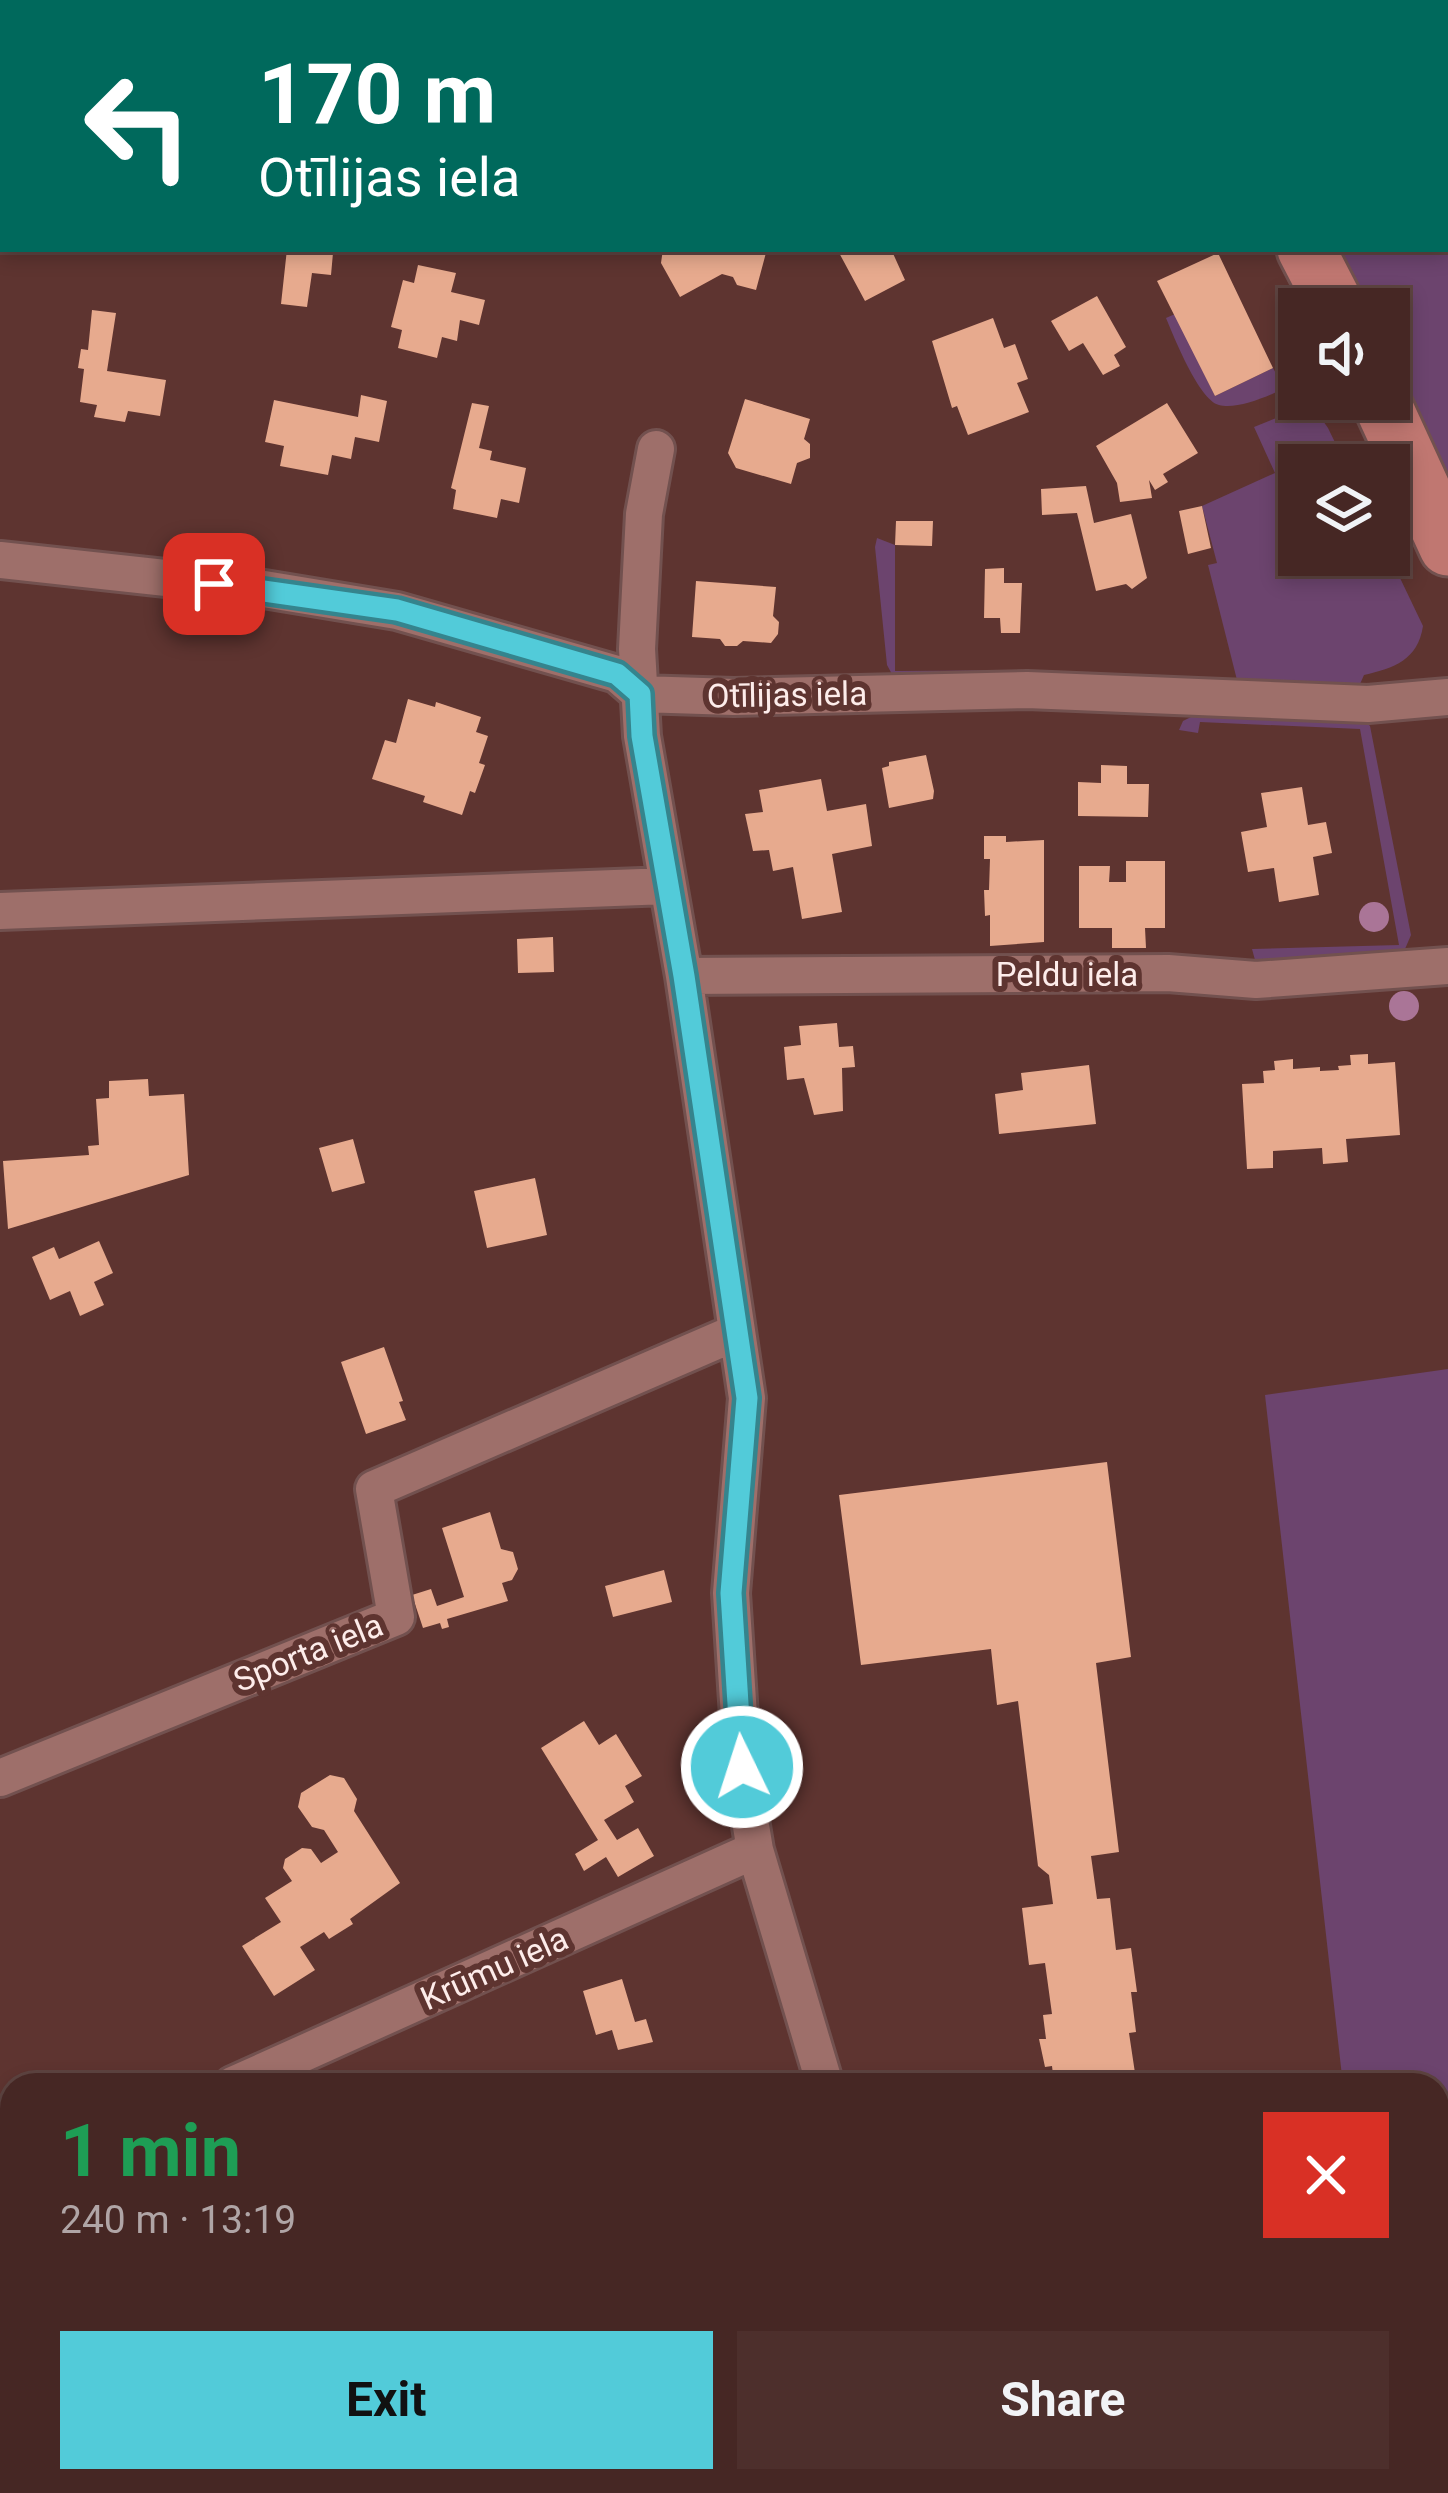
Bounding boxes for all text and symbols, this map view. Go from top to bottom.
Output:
text: 170 m [258,45,496,144]
icon: left [60,48,216,204]
text: Otīlijas iela [258,146,520,209]
map controls [1278,288,1410,576]
button: sound [1278,288,1410,420]
button: layers [1278,444,1410,576]
pin [163,533,265,635]
icon: arrive [181,551,247,617]
street label: Otīlijas iela [707,674,867,715]
street label: Peldu iela [996,955,1138,994]
street label: Sporta iela [228,1605,388,1700]
position arrow [679,1704,805,1830]
street label: Krūmu iela [415,1919,574,2018]
text: 1 min [60,2109,241,2194]
button: close [1263,2112,1389,2238]
text: 240 m · 13:19 [60,2197,296,2243]
button: Exit [60,2331,713,2469]
button: Share [737,2331,1389,2469]

